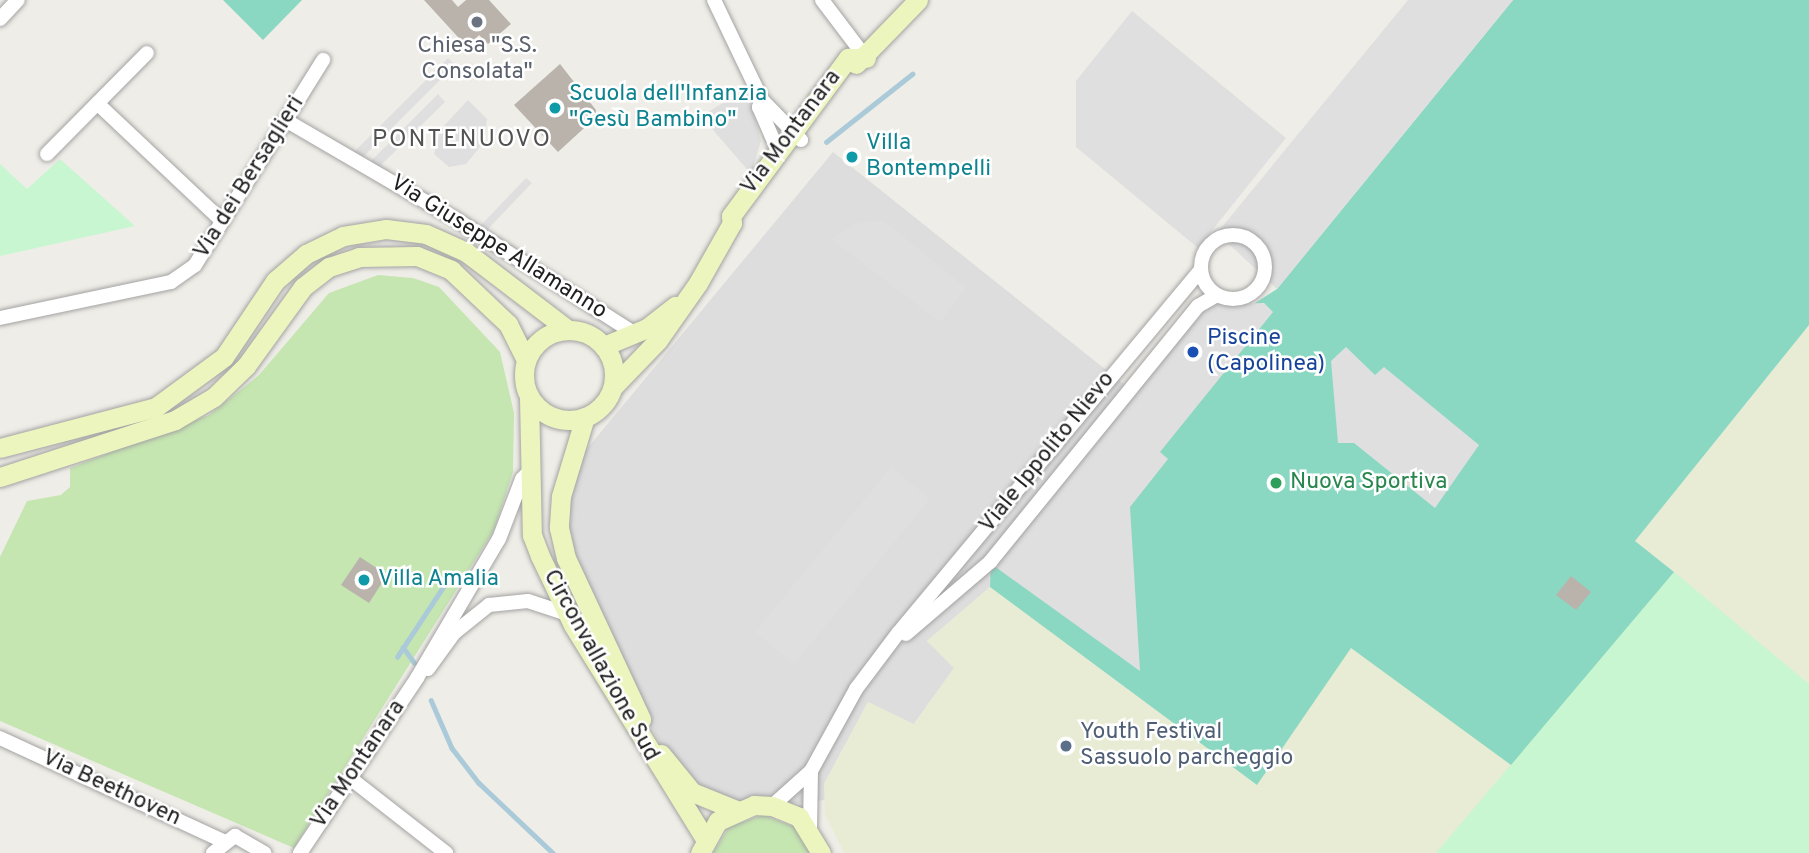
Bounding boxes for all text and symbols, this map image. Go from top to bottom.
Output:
marker: Chiesa "S.S. Consolata" [469,14,485,30]
place label: Chiesa "S.S. Consolata" [417,33,537,87]
street label: Via Montanara [736,65,848,201]
place label: Scuola dell'Infanzia "Gesù Bambino" [569,81,767,135]
street label: Via dei Bersaglieri [189,92,311,264]
marker: Scuola dell'Infanzia "Gesù Bambino" [547,100,563,116]
district label: PONTENUOVO [373,127,551,155]
place label: Villa Bontempelli [866,130,991,184]
marker: Villa Bontempelli [844,149,860,165]
street label: Via Giuseppe Allamanno [384,170,612,326]
place label: Piscine (Capolinea) [1207,325,1325,379]
marker: Piscine (Capolinea) [1185,344,1201,360]
street label: Viale Ippolito Nievo [975,367,1121,539]
place label: Nuova Sportiva [1290,469,1447,497]
marker: Nuova Sportiva [1268,475,1284,491]
street label: Circonvallazione Sud [536,565,664,767]
place label: Villa Amalia [378,566,500,594]
marker: Villa Amalia [356,572,372,588]
street label: Via Montanara [306,695,412,835]
place label: Youth Festival Sassuolo parcheggio [1080,719,1293,773]
marker: Youth Festival Sassuolo parcheggio [1058,738,1074,754]
street label: Via Beethoven [37,745,185,833]

